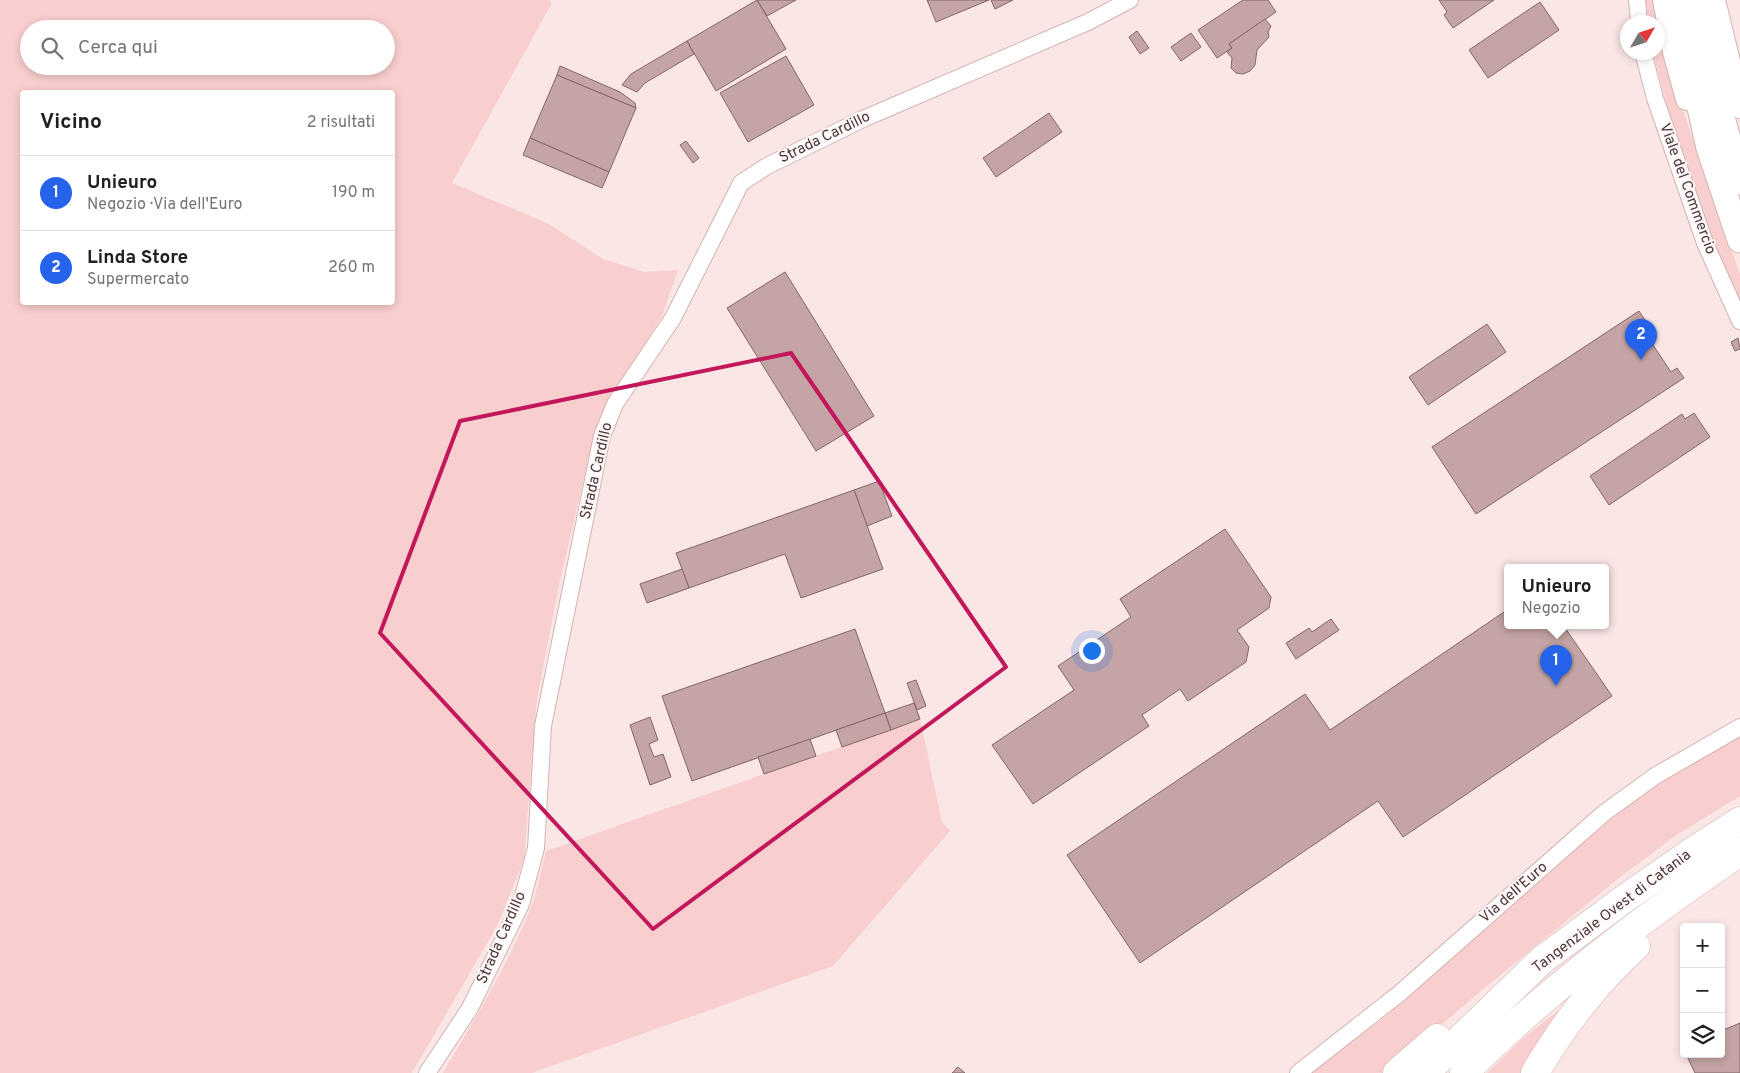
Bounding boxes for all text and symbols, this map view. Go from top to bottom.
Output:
north arrow [1620,15,1665,60]
search box [20,20,395,75]
icon: search [38,34,66,62]
text: Cerca qui [78,36,158,60]
street label: Strada Cardillo [776,108,874,168]
text: Vicino [40,109,102,136]
text: 2 risultati [307,113,375,133]
street label: Viale del Commercio [1654,121,1720,257]
text: Unieuro [87,171,157,195]
text: 1 [53,183,59,203]
text: 190 m [332,183,375,203]
text: Negozio · Via dell'Euro [87,195,242,215]
text: Linda Store [87,246,188,270]
text: 2 [51,258,61,278]
text: 260 m [328,258,375,278]
text: Supermercato [87,270,189,290]
pin: 2 [1625,319,1657,360]
street label: Strada Cardillo [577,421,617,521]
popup [1504,564,1609,629]
text: Unieuro [1521,575,1592,599]
text: Negozio [1521,599,1580,619]
your location [1079,638,1105,664]
pin: 1 [1540,645,1572,686]
street label: Tangenziale Ovest di Catania [1529,846,1695,978]
street label: Via dell'Euro [1476,858,1552,928]
street label: Strada Cardillo [473,889,531,987]
map controls [1680,923,1725,1058]
button: + [1680,923,1725,968]
button: − [1680,968,1725,1013]
button: layers [1680,1013,1725,1058]

